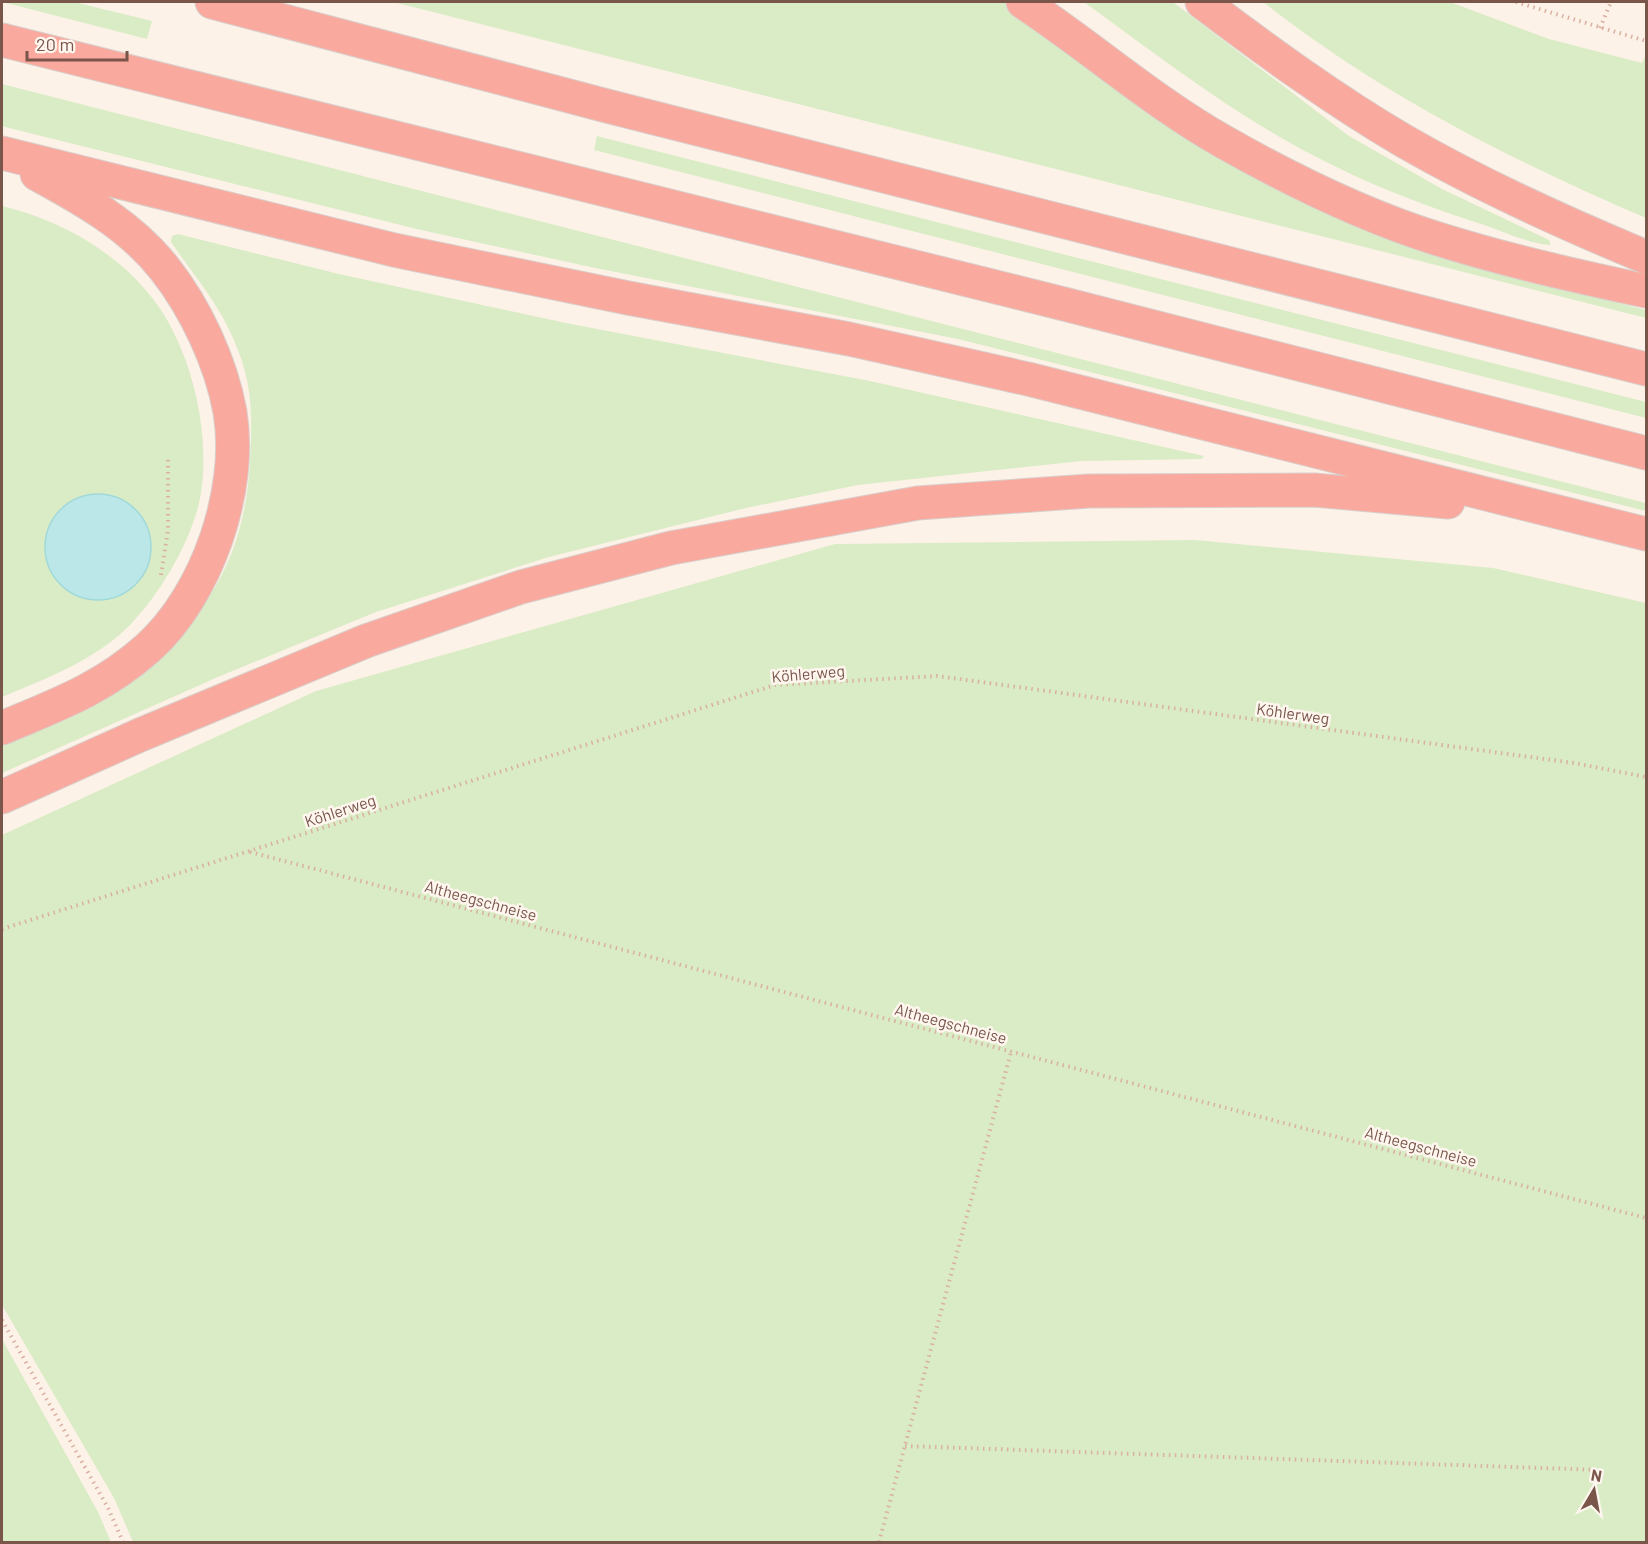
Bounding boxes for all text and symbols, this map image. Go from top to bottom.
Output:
scale bar [27,24,128,62]
text: 20 m [36,33,74,55]
street label: Köhlerweg [771,660,845,686]
street label: Köhlerweg [1255,698,1331,728]
street label: Köhlerweg [302,790,378,830]
street label: Altheegschneise [423,876,539,924]
street label: Altheegschneise [893,999,1009,1047]
street label: Altheegschneise [1363,1122,1479,1170]
north arrow [1564,1460,1624,1520]
text: N [1590,1464,1604,1485]

